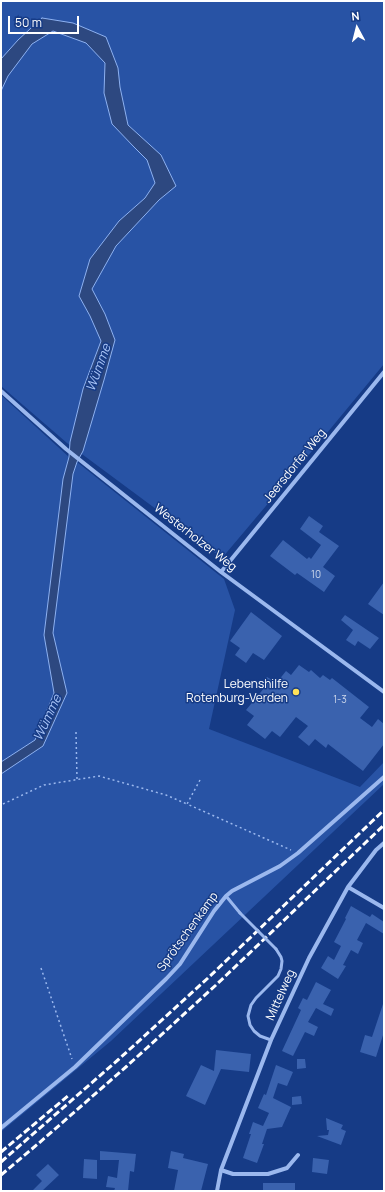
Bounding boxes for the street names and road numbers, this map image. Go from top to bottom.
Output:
street label: Jeersdorfer Weg [261,426,329,506]
street label: Westerholzer Weg [151,501,239,575]
street label: Sprötschenkamp [154,890,222,974]
street label: Mittelweg [263,967,299,1023]

